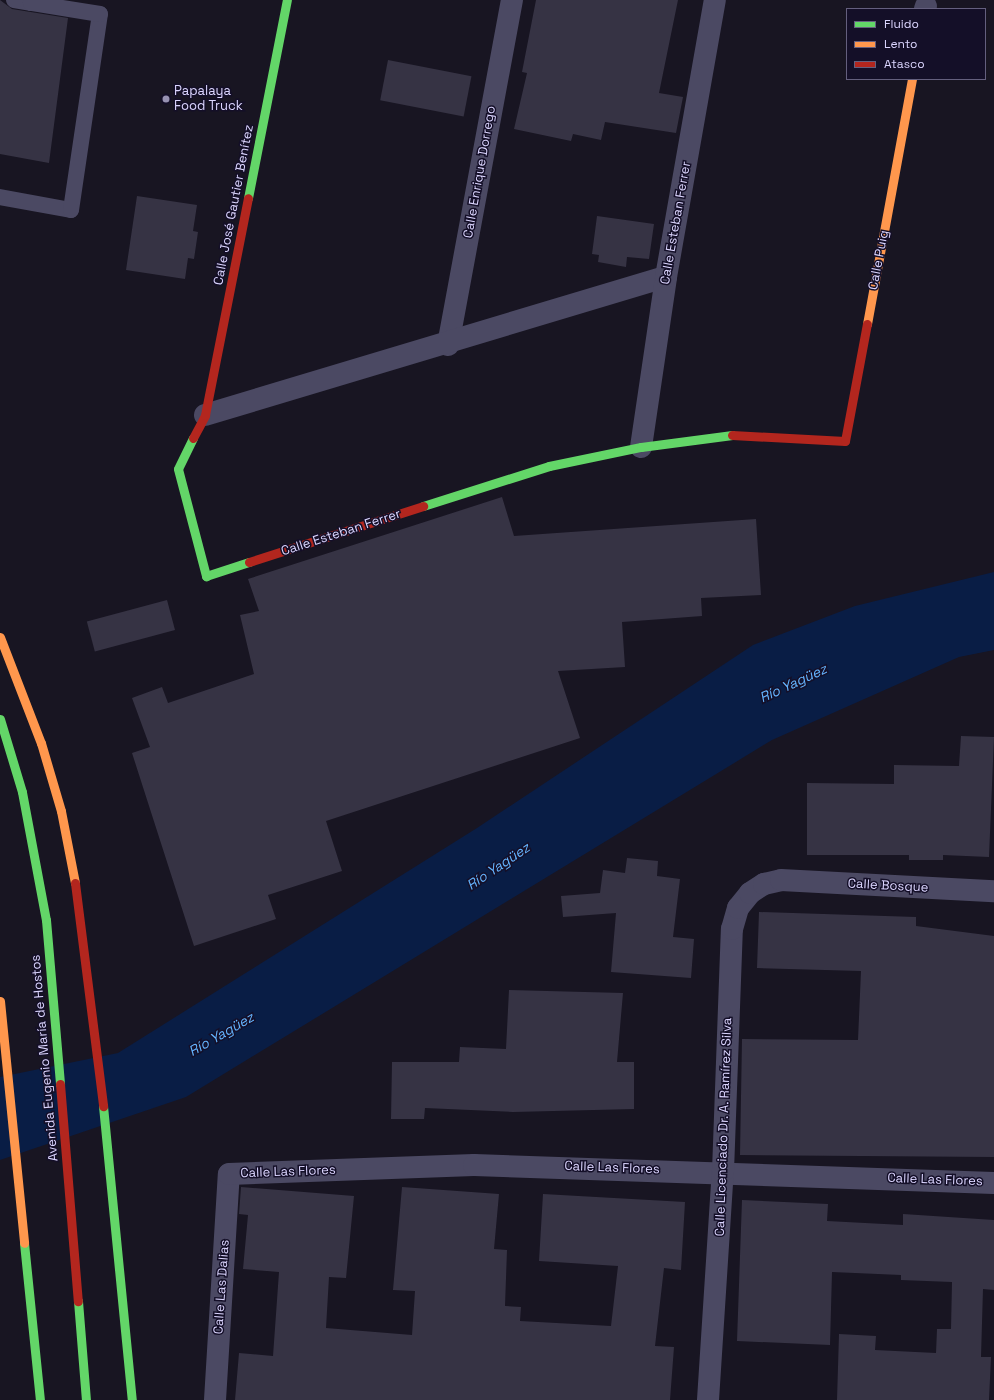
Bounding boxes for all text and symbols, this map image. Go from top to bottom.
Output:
legend [846,8,986,80]
text: Fluido [884,16,919,32]
text: Lento [884,36,918,52]
text: Atasco [884,56,925,72]
place label: Papalaya Food Truck [174,84,243,115]
marker: Papalaya Food Truck [161,94,171,104]
street label: Calle Enrique Dorrego [461,105,499,239]
street label: Calle José Gautier Benítez [211,124,257,286]
street label: Calle Esteban Ferrer [657,160,695,286]
street label: Calle Puig [866,229,892,291]
street label: Calle Esteban Ferrer [279,506,403,560]
water label: Río Yagüez [757,660,829,706]
water label: Río Yagüez [463,839,533,893]
street label: Calle Bosque [847,876,929,896]
street label: Avenida Eugenio María de Hostos [28,954,62,1162]
water label: Río Yagüez [185,1009,257,1059]
street label: Calle Licenciado Dr. A. Ramírez Silva [712,1017,736,1237]
street label: Calle Las Flores [564,1159,660,1177]
street label: Calle Las Flores [240,1163,336,1181]
street label: Calle Las Flores [887,1171,983,1189]
street label: Calle Las Dalias [211,1239,233,1335]

